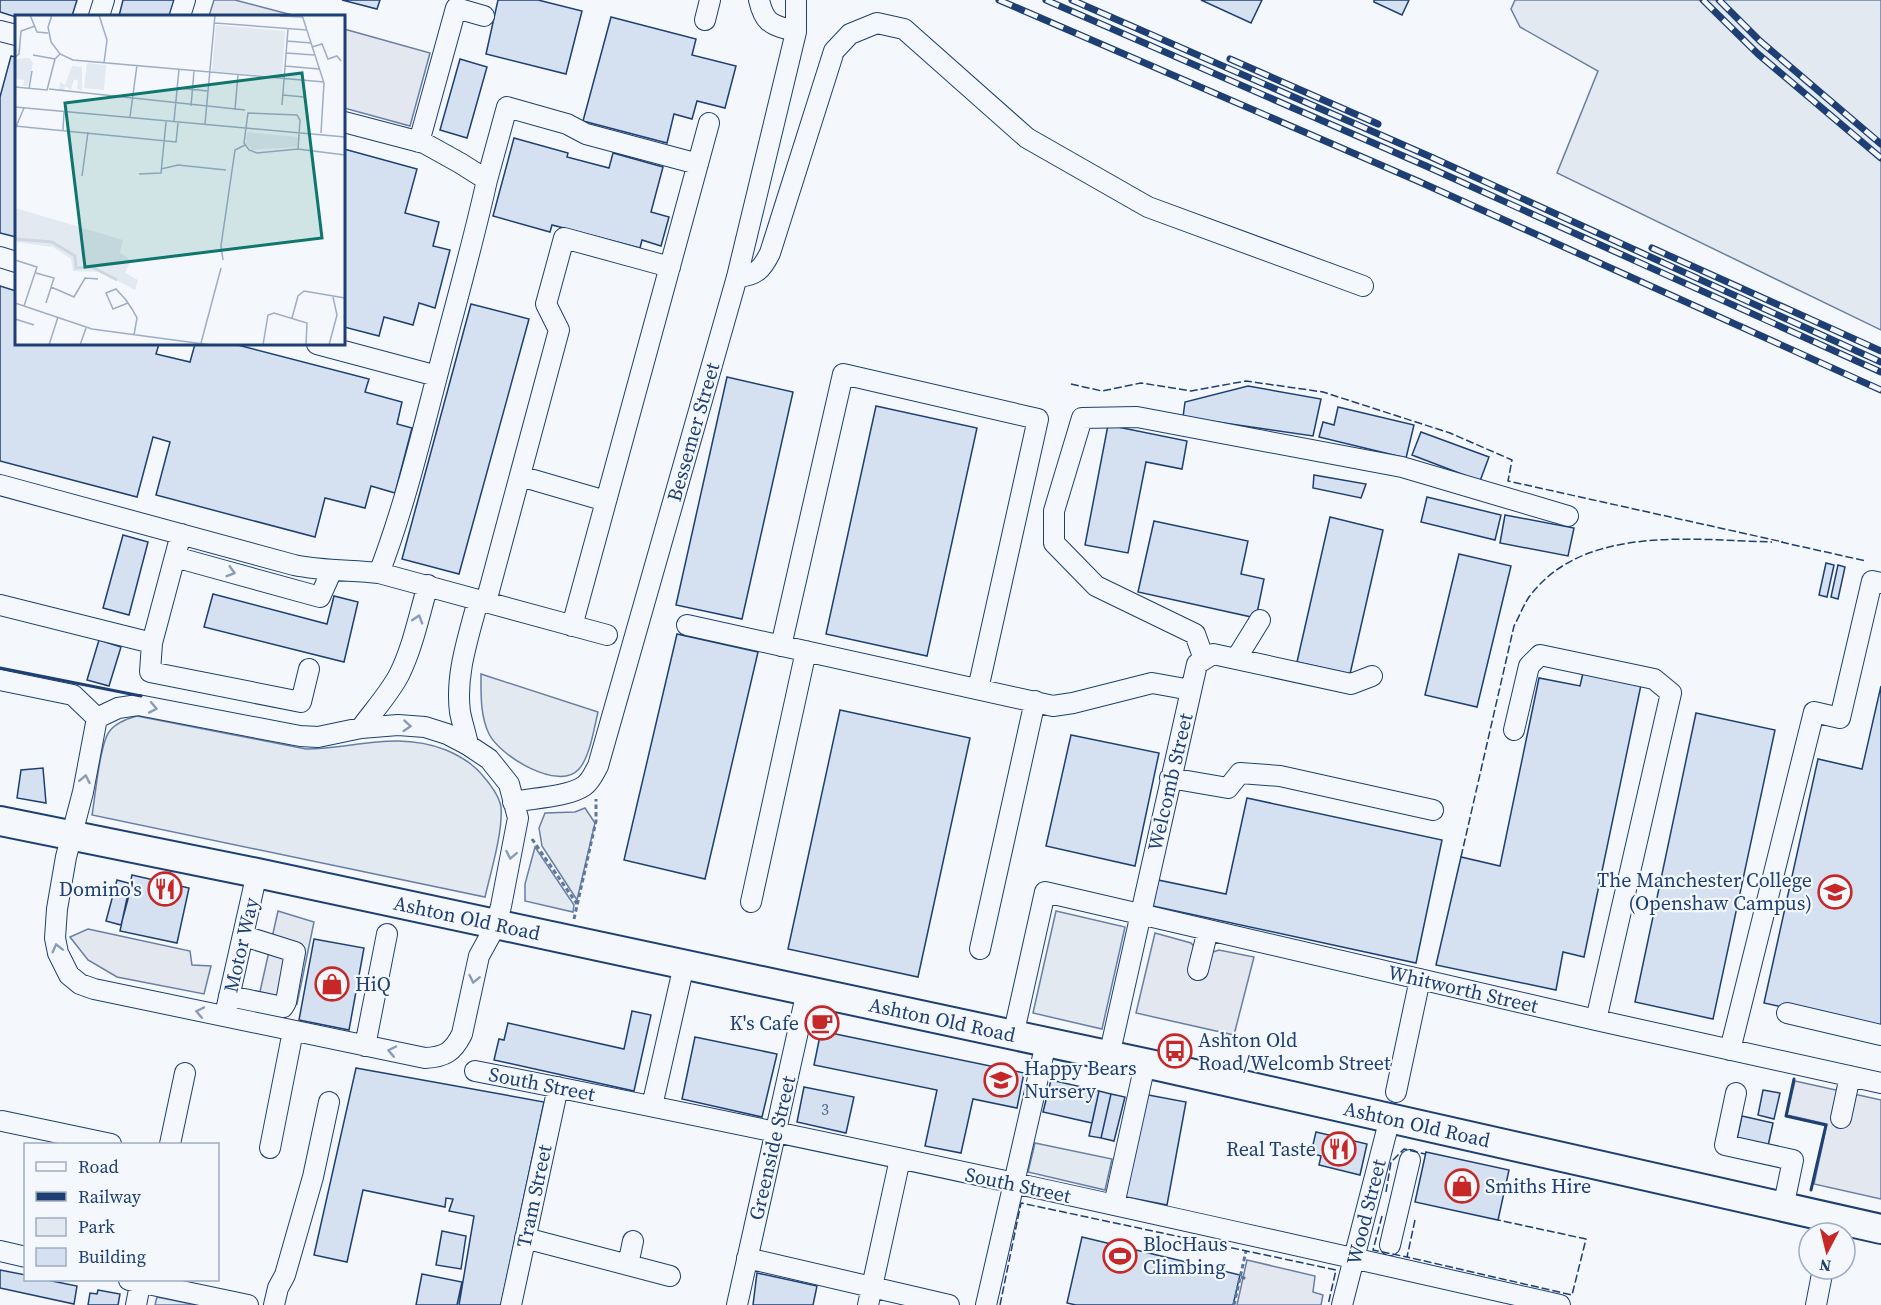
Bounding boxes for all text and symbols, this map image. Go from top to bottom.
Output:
inset map [15,15,345,345]
street label: Bessemer Street [660,359,726,505]
one-way arrow [226,565,236,578]
one-way arrow [411,615,423,625]
one-way arrow [148,701,158,714]
street label: Welcomb Street [1141,710,1200,854]
one-way arrow [403,719,412,732]
one-way arrow [78,774,91,784]
one-way arrow [505,850,518,860]
place label: The Manchester College (Openshaw Campus) [1597,866,1812,917]
restaurant icon: Domino's [147,871,183,907]
school or university icon: The Manchester College (Openshaw Campus) [1817,874,1853,910]
place label: Domino's [59,875,142,903]
street label: Ashton Old Road [391,889,544,947]
street label: Motor Way [217,894,266,995]
one-way arrow [52,943,65,953]
street label: Whitworth Street [1385,958,1541,1020]
shop icon: HiQ [314,966,350,1002]
place label: HiQ [355,970,391,998]
one-way arrow [469,973,482,983]
street label: Ashton Old Road [866,990,1019,1049]
cafe icon: K's Cafe [804,1005,840,1041]
one-way arrow [196,1006,206,1019]
place label: K's Cafe [730,1009,799,1037]
place label: Ashton Old Road/Welcomb Street [1198,1026,1391,1077]
bus stop icon: Ashton Old Road/Welcomb Street [1157,1033,1193,1069]
one-way arrow [387,1045,397,1058]
place label: Happy Bears Nursery [1024,1054,1137,1105]
street label: South Street [487,1060,598,1108]
school or university icon: Happy Bears Nursery [983,1062,1019,1098]
street label: Greenside Street [742,1073,802,1223]
street label: Ashton Old Road [1341,1094,1493,1155]
house number: 3 [821,1098,829,1120]
restaurant icon: Real Taste [1321,1131,1357,1167]
place label: Real Taste [1226,1135,1316,1163]
street label: Tram Street [509,1142,559,1250]
legend [24,1143,219,1281]
text: Road [78,1154,119,1179]
street label: Wood Street [1339,1156,1393,1268]
street label: South Street [962,1160,1074,1210]
shop icon: Smiths Hire [1444,1168,1480,1204]
place label: Smiths Hire [1485,1172,1591,1200]
text: Railway [78,1184,142,1209]
text: Park [78,1214,115,1239]
north arrow [1797,1221,1857,1281]
place label: BlocHaus Climbing [1143,1230,1228,1281]
sports icon: BlocHaus Climbing [1102,1238,1138,1274]
text: Building [78,1244,146,1269]
text: N [1818,1254,1832,1278]

